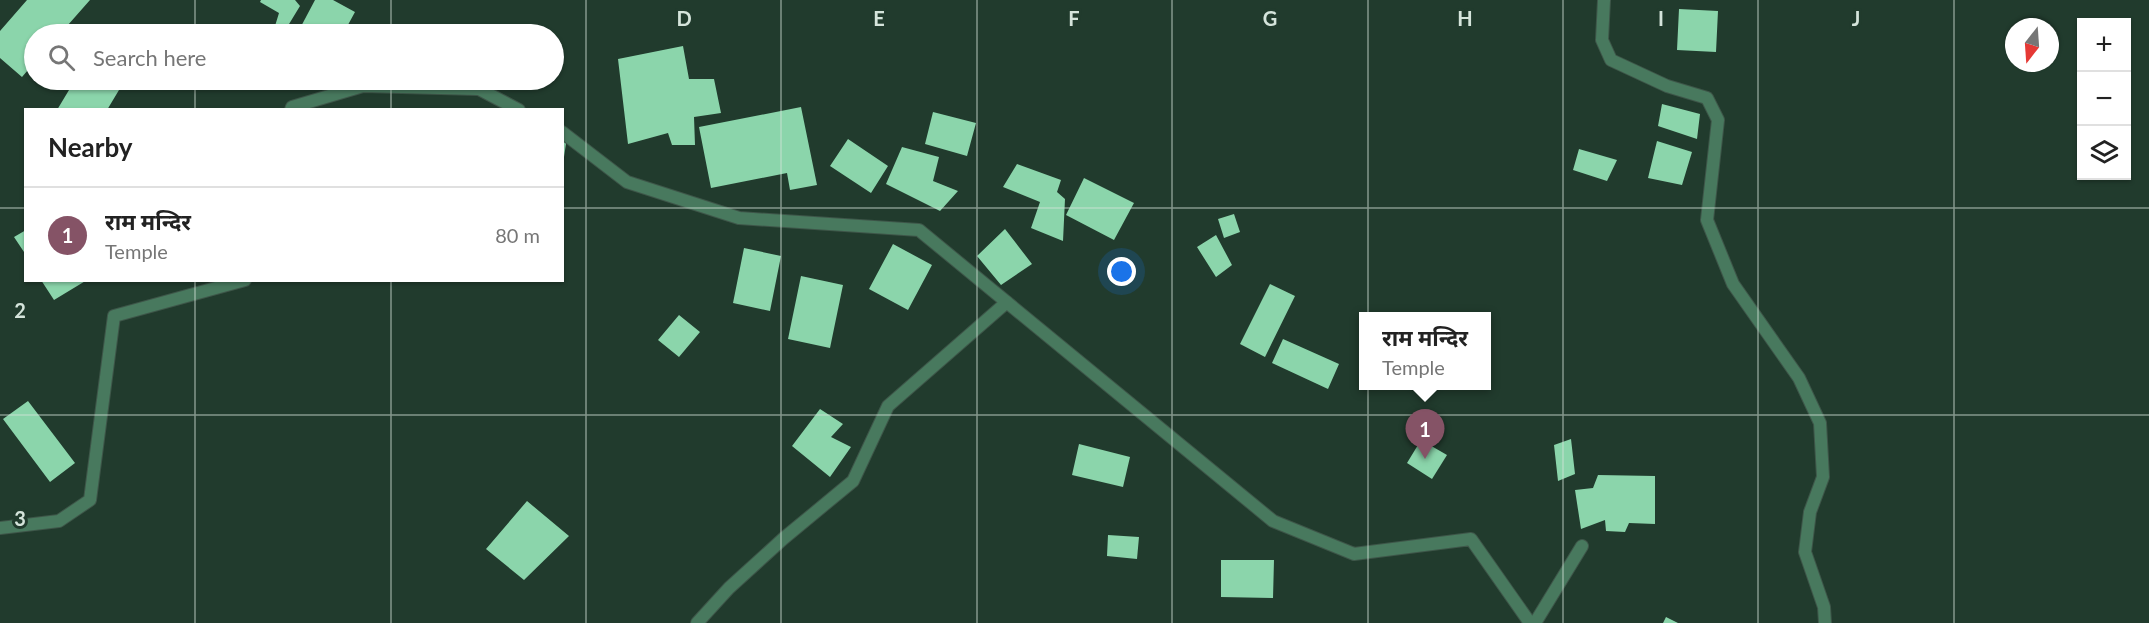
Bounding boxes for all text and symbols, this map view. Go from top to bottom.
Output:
text: D [676,6,692,30]
text: E [873,6,885,30]
text: F [1068,6,1080,30]
text: G [1263,6,1277,30]
text: H [1457,6,1473,30]
text: I [1658,6,1664,30]
text: J [1852,6,1860,30]
north arrow [2005,18,2059,72]
map controls [2077,18,2131,180]
button: + [2077,18,2131,72]
search box [24,24,564,90]
icon: search [45,41,78,74]
text: Search here [93,44,206,71]
button: − [2077,72,2131,126]
button: layers [2077,126,2131,180]
text: Nearby [48,131,133,163]
text: राम मन्दिर [105,208,191,235]
text: 1 [62,223,73,247]
text: 80 m [495,223,540,247]
text: Temple [105,239,168,263]
your location [1107,257,1136,286]
text: 2 [14,298,26,322]
popup [1359,312,1491,390]
text: राम मन्दिर [1382,324,1468,351]
text: Temple [1382,355,1445,379]
pin: 1 [1406,410,1444,459]
text: 3 [14,506,26,530]

